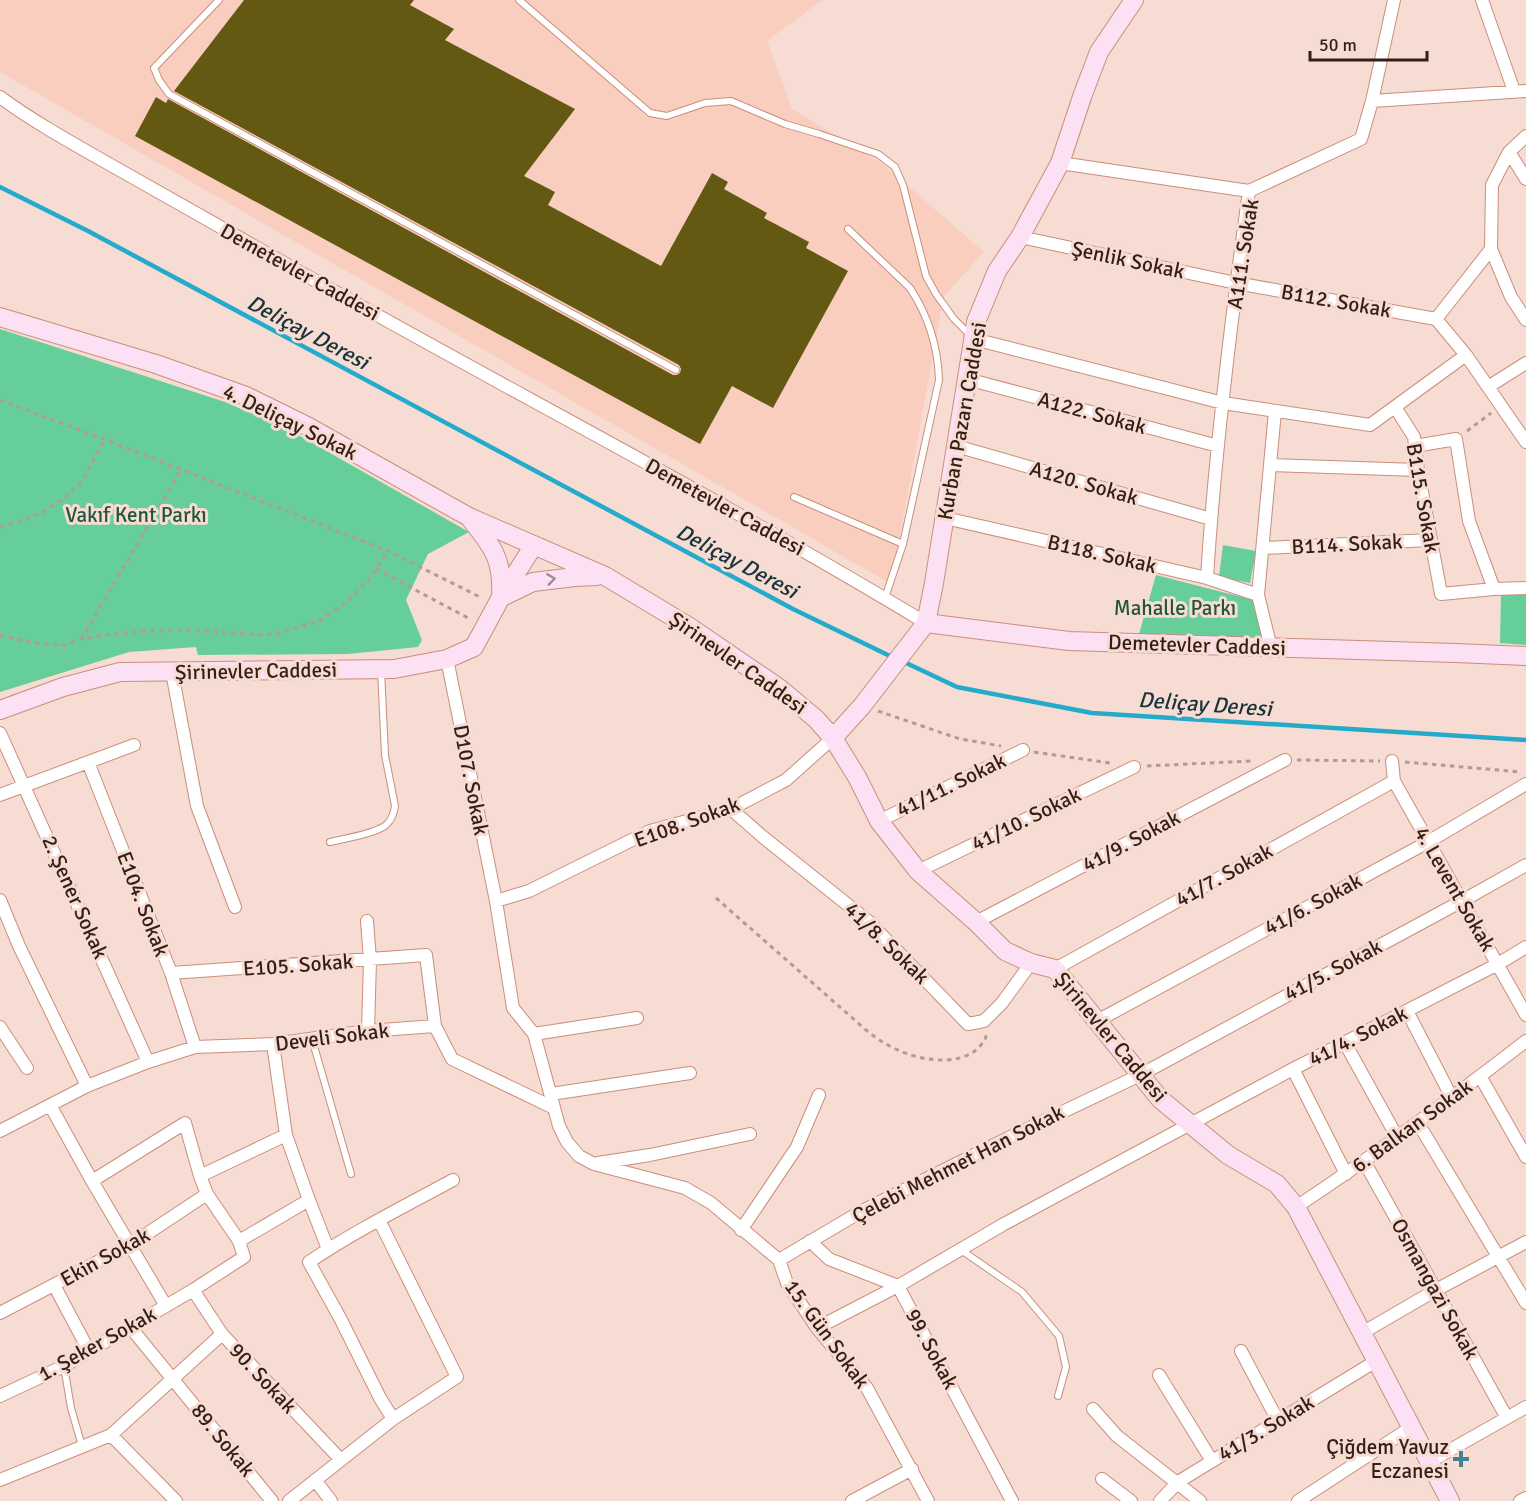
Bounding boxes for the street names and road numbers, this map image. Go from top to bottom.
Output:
street label: A111. Sokak [1221,197,1265,311]
street label: Demetevler Caddesi [216,217,384,327]
street label: Şenlik Sokak [1069,235,1187,285]
street label: B112. Sokak [1279,279,1393,324]
street label: Kurban Pazarı Caddesi [932,320,992,522]
street label: 4. Deliçay Sokak [219,378,362,466]
street label: A122. Sokak [1035,386,1150,440]
street label: B115. Sokak [1401,441,1446,555]
street label: Demetevler Caddesi [641,452,809,562]
street label: A120. Sokak [1027,455,1142,511]
street label: B114. Sokak [1291,528,1404,560]
street label: B118. Sokak [1045,529,1160,579]
street label: Şirinevler Caddesi [664,606,812,720]
street label: Demetevler Caddesi [1108,629,1286,661]
street label: Şirinevler Caddesi [175,657,337,685]
street label: D107. Sokak [448,723,495,838]
street label: 41/11. Sokak [892,747,1010,823]
street label: 41/10. Sokak [967,781,1085,857]
street label: E108. Sokak [631,791,744,853]
street label: 41/9. Sokak [1078,804,1185,878]
street label: 4. Levent Sokak [1409,822,1501,956]
street label: 2. Şener Sokak [36,831,114,963]
street label: 41/7. Sokak [1171,837,1278,912]
street label: E104. Sokak [111,848,175,961]
street label: 41/6. Sokak [1260,867,1367,941]
street label: 41/8. Sokak [839,896,935,990]
street label: 41/5. Sokak [1280,933,1387,1007]
street label: E105. Sokak [242,948,354,982]
street label: Şirinevler Caddesi [1049,967,1173,1107]
street label: 41/4. Sokak [1304,1000,1412,1072]
street label: Develi Sokak [274,1017,391,1057]
street label: 6. Balkan Sokak [1347,1073,1478,1178]
street label: Çelebi Mehmet Han Sokak [848,1099,1069,1229]
street label: Osmangazi Sokak [1385,1214,1485,1365]
street label: Ekin Sokak [56,1222,155,1292]
street label: 15. Gün Sokak [779,1275,875,1394]
street label: 1. Şeker Sokak [33,1301,161,1387]
street label: 99. Sokak [900,1304,964,1394]
street label: 90. Sokak [224,1337,303,1419]
street label: 41/3. Sokak [1213,1389,1319,1467]
street label: 89. Sokak [185,1398,261,1482]

